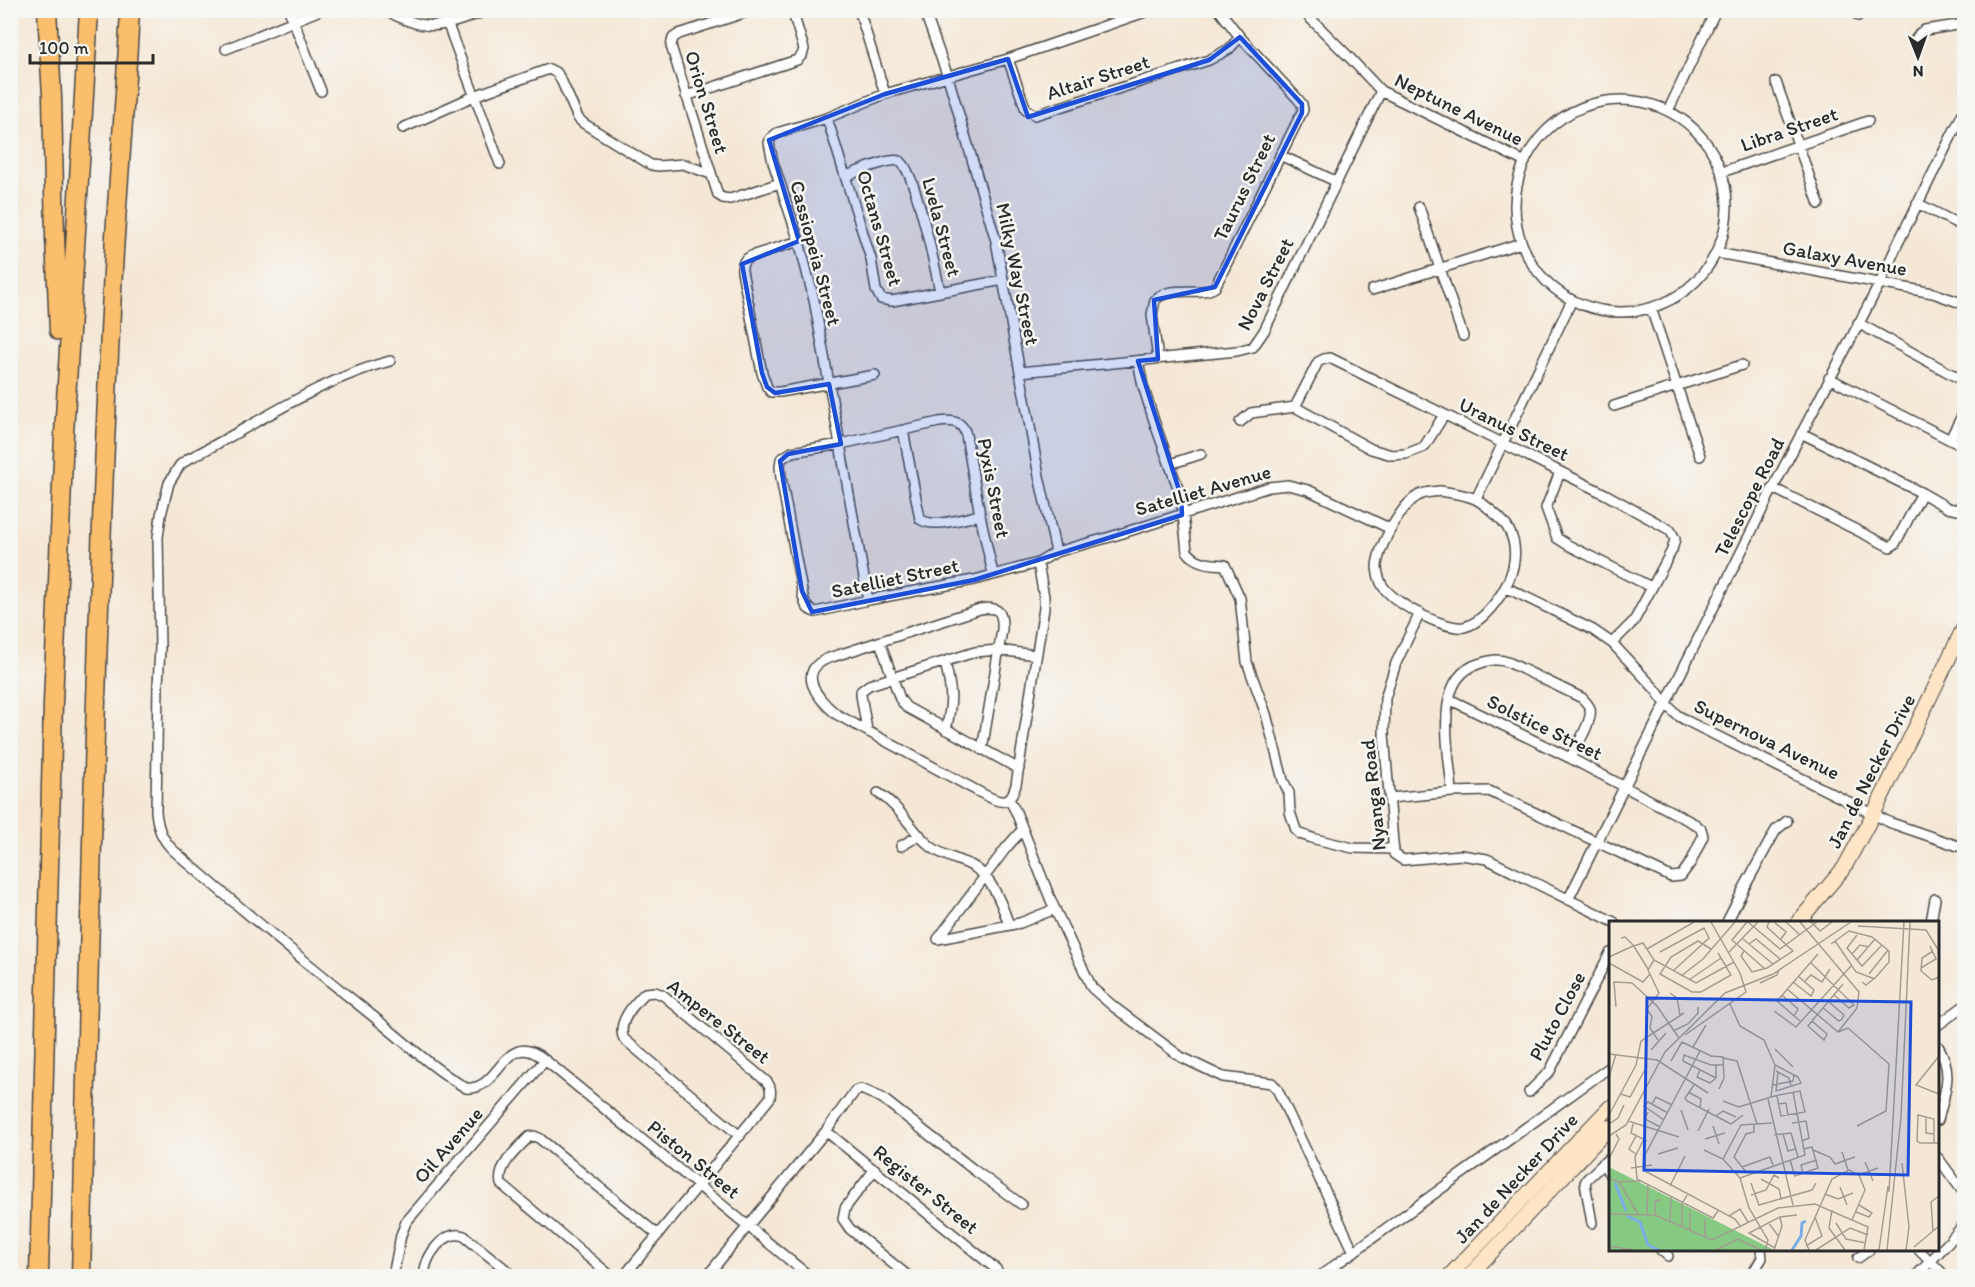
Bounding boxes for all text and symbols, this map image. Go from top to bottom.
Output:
scale bar [30,27,153,65]
north arrow [1888,27,1948,87]
text: 100 m [39,37,89,59]
street label: Orion Street [680,48,734,157]
street label: Altair Street [1043,49,1153,105]
text: N [1913,62,1924,81]
street label: Neptune Avenue [1391,68,1527,150]
street label: Libra Street [1737,101,1841,157]
street label: Taurus Street [1208,129,1280,245]
street label: Octans Street [852,167,908,289]
street label: Lvela Street [917,175,967,280]
street label: Cassiopeia Street [785,178,847,328]
street label: Milky Way Street [991,201,1045,347]
street label: Nova Street [1231,234,1299,334]
street label: Galaxy Avenue [1781,235,1909,281]
street label: Uranus Street [1455,392,1573,466]
street label: Telescope Road [1709,433,1789,561]
street label: Pyxis Street [973,436,1015,540]
street label: Satelliet Avenue [1132,459,1274,521]
street label: Satelliet Street [829,553,961,603]
street label: Solstice Street [1483,689,1607,765]
street label: Jan de Necker Drive [1822,690,1920,852]
street label: Supernova Avenue [1690,693,1844,785]
street label: Nyanga Road [1355,738,1391,852]
inset map [1609,921,1939,1251]
street label: Pluto Close [1524,967,1590,1065]
street label: Ampere Street [663,973,775,1069]
street label: Oil Avenue [408,1102,488,1188]
street label: Jan de Necker Drive [1449,1108,1583,1248]
street label: Piston Street [643,1114,745,1204]
street label: Register Street [868,1139,984,1239]

